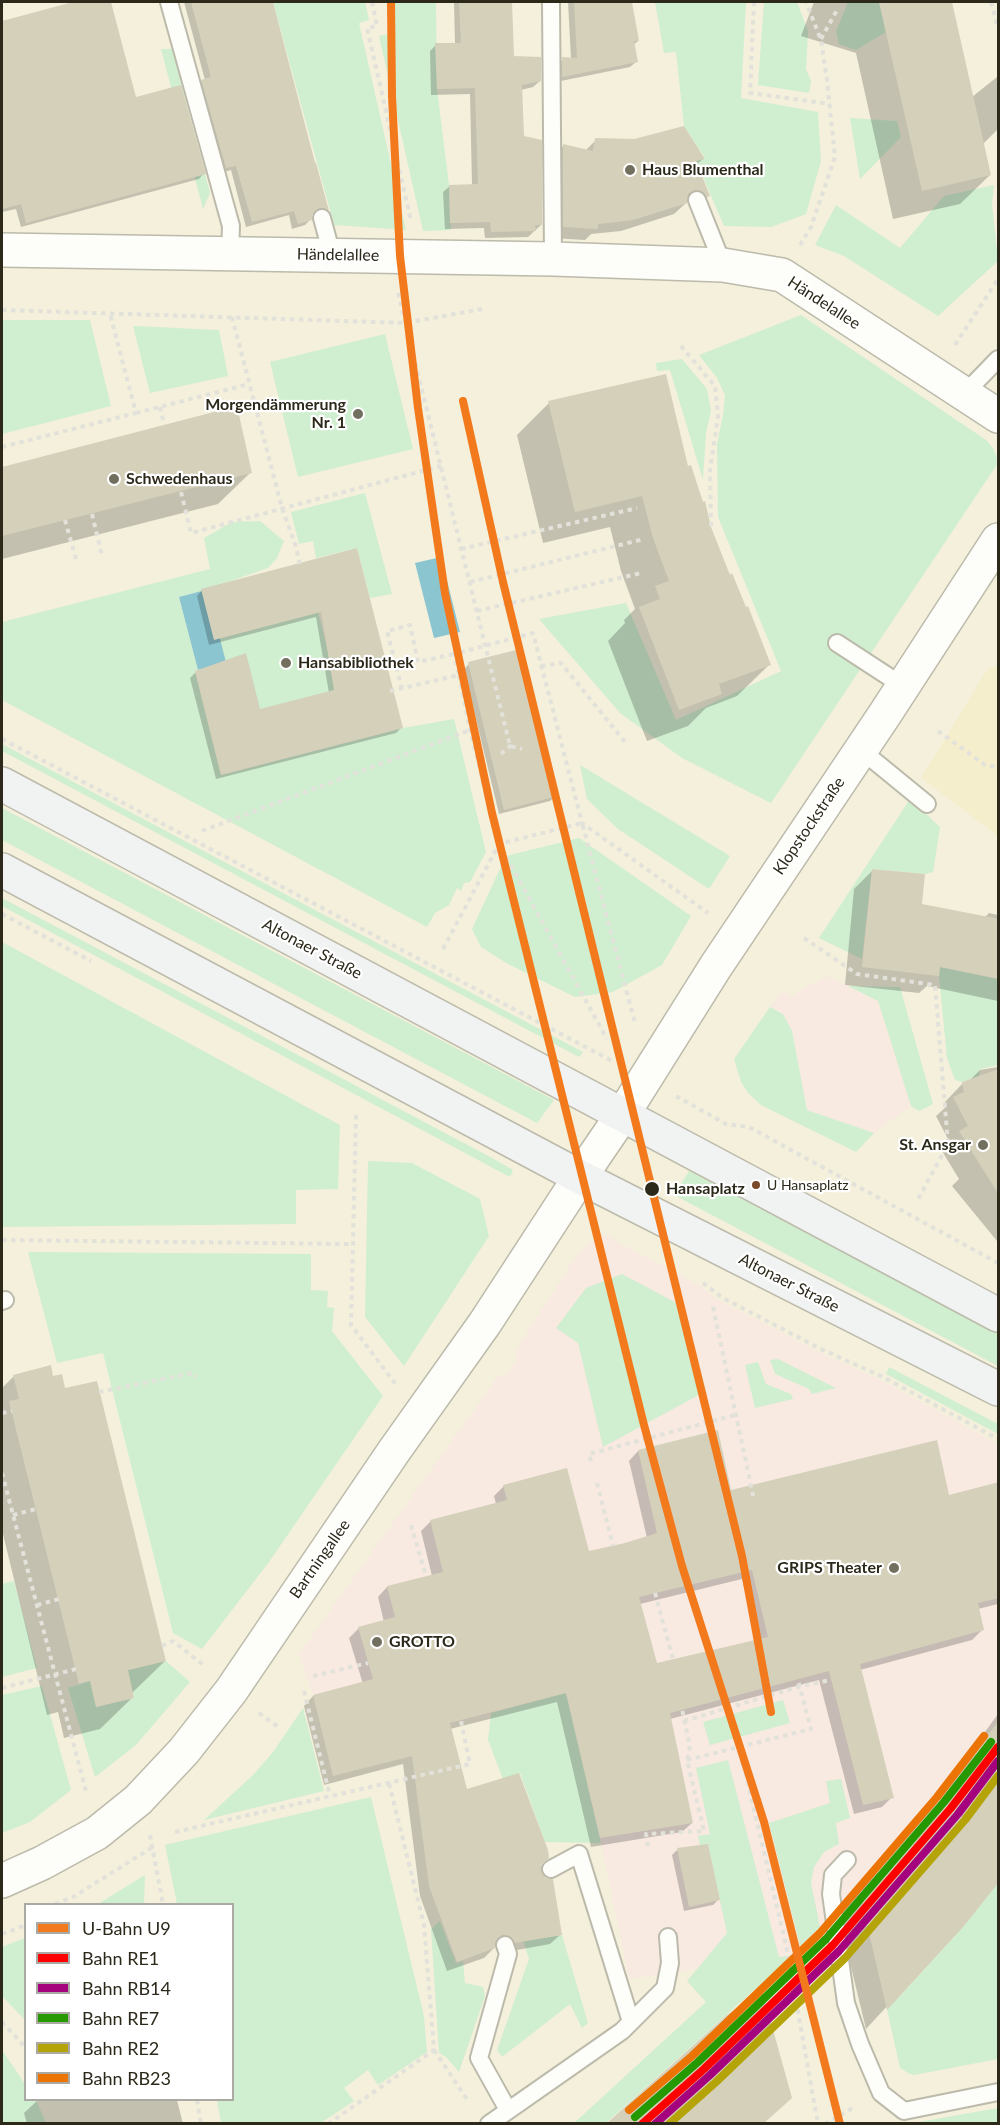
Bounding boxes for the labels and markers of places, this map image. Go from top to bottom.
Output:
place label: Haus Blumenthal [642,160,764,180]
marker: Haus Blumenthal [623,163,637,177]
place label: Morgendämmerung Nr. 1 [205,395,346,433]
marker: Morgendämmerung Nr. 1 [351,407,365,421]
place label: Schwedenhaus [126,469,233,489]
marker: Schwedenhaus [107,472,121,486]
place label: Hansabibliothek [298,653,414,673]
marker: Hansabibliothek [279,656,293,670]
place label: St. Ansgar [899,1135,971,1155]
marker: St. Ansgar [976,1138,990,1152]
place label: U Hansaplatz [767,1177,849,1193]
place label: Hansaplatz [666,1179,745,1199]
marker: U Hansaplatz [750,1179,762,1191]
marker: Hansaplatz [643,1180,661,1198]
place label: GRIPS Theater [777,1558,882,1578]
marker: GRIPS Theater [887,1561,901,1575]
place label: GROTTO [389,1632,455,1652]
marker: GROTTO [370,1635,384,1649]

